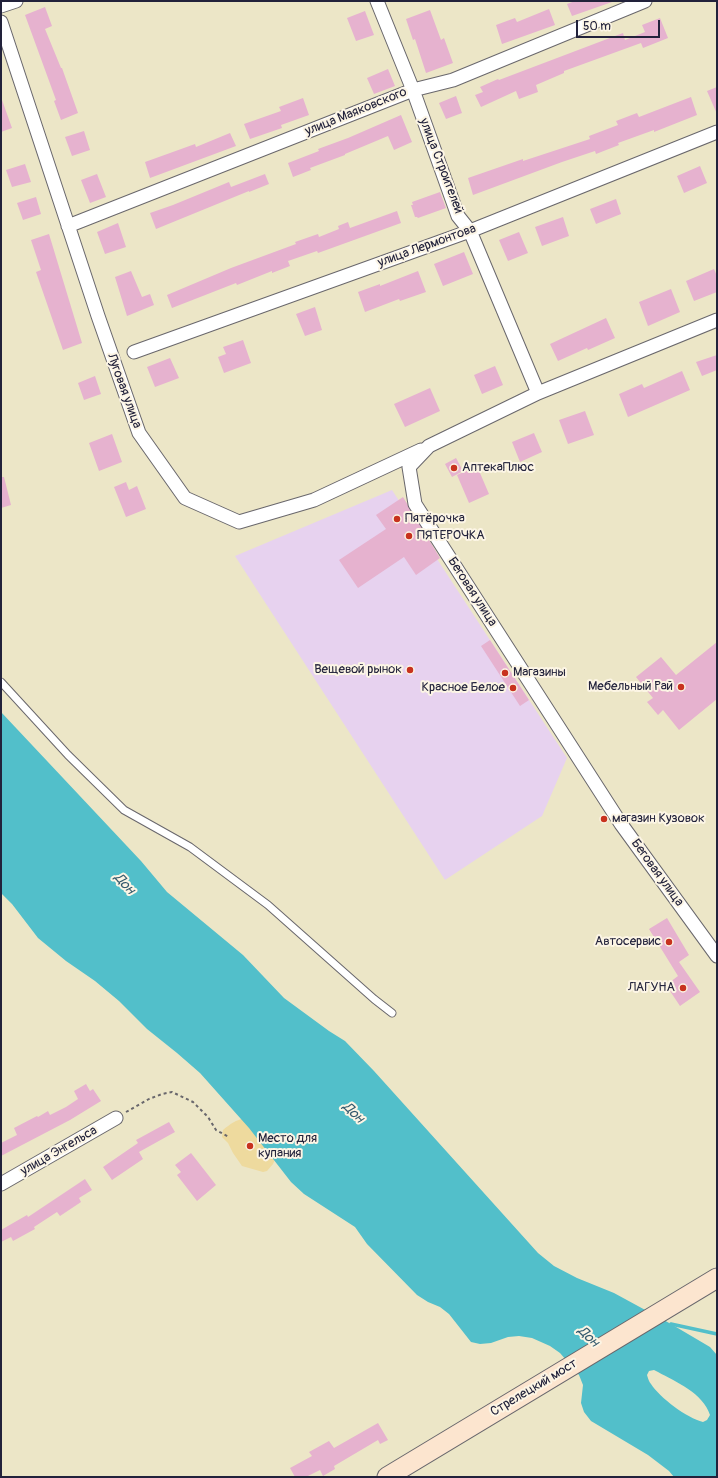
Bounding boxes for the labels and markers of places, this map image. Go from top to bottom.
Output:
place label: АптекаПлюс [462,460,534,476]
marker: АптекаПлюс [449,463,459,473]
place label: Пятёрочка [405,511,465,527]
marker: Пятёрочка [392,514,402,524]
place label: ПЯТЕРОЧКА [417,528,485,544]
marker: ПЯТЕРОЧКА [404,531,414,541]
place label: Вещевой рынок [314,662,402,678]
marker: Вещевой рынок [405,665,415,675]
place label: Магазины [513,665,566,681]
marker: Магазины [500,668,510,678]
place label: Мебельный Рай [588,679,673,695]
place label: Красное Белое [422,680,505,696]
marker: Мебельный Рай [676,682,686,692]
marker: Красное Белое [508,683,518,693]
place label: магазин Кузовок [612,811,705,827]
marker: магазин Кузовок [599,814,609,824]
place label: Автосервис [595,934,661,950]
marker: Автосервис [664,937,674,947]
place label: ЛАГУНА [628,980,675,996]
marker: ЛАГУНА [678,983,688,993]
place label: Место для купания [258,1131,317,1162]
marker: Место для купания [245,1141,255,1151]

